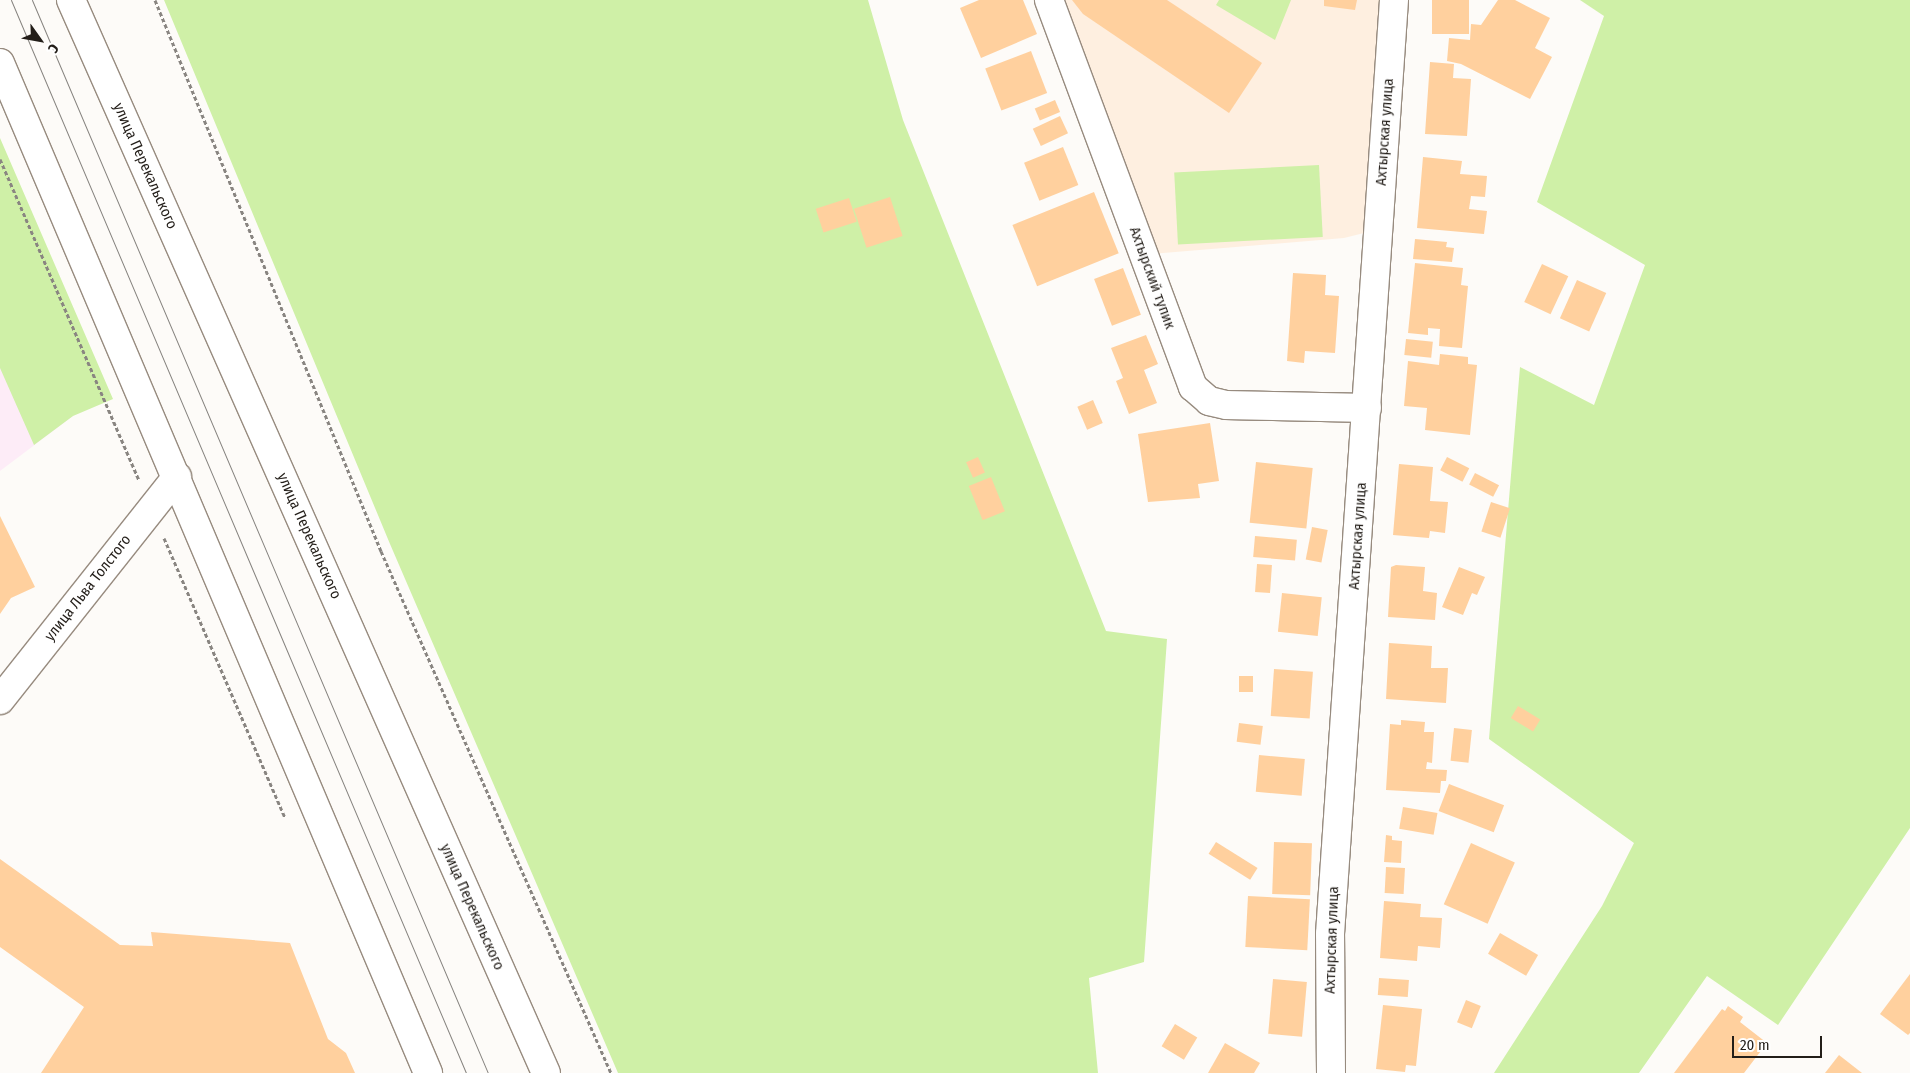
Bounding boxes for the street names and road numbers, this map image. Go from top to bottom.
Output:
street label: Ахтырская улица [1372,78,1398,186]
street label: улица Перекальского [109,100,181,232]
street label: Ахтырский тупик [1125,224,1179,332]
street label: улица Перекальского [273,470,345,602]
street label: Ахтырская улица [1345,482,1371,590]
street label: улица Льва Толстого [41,531,135,645]
street label: улица Перекальского [436,841,508,973]
street label: Ахтырская улица [1321,886,1343,994]

